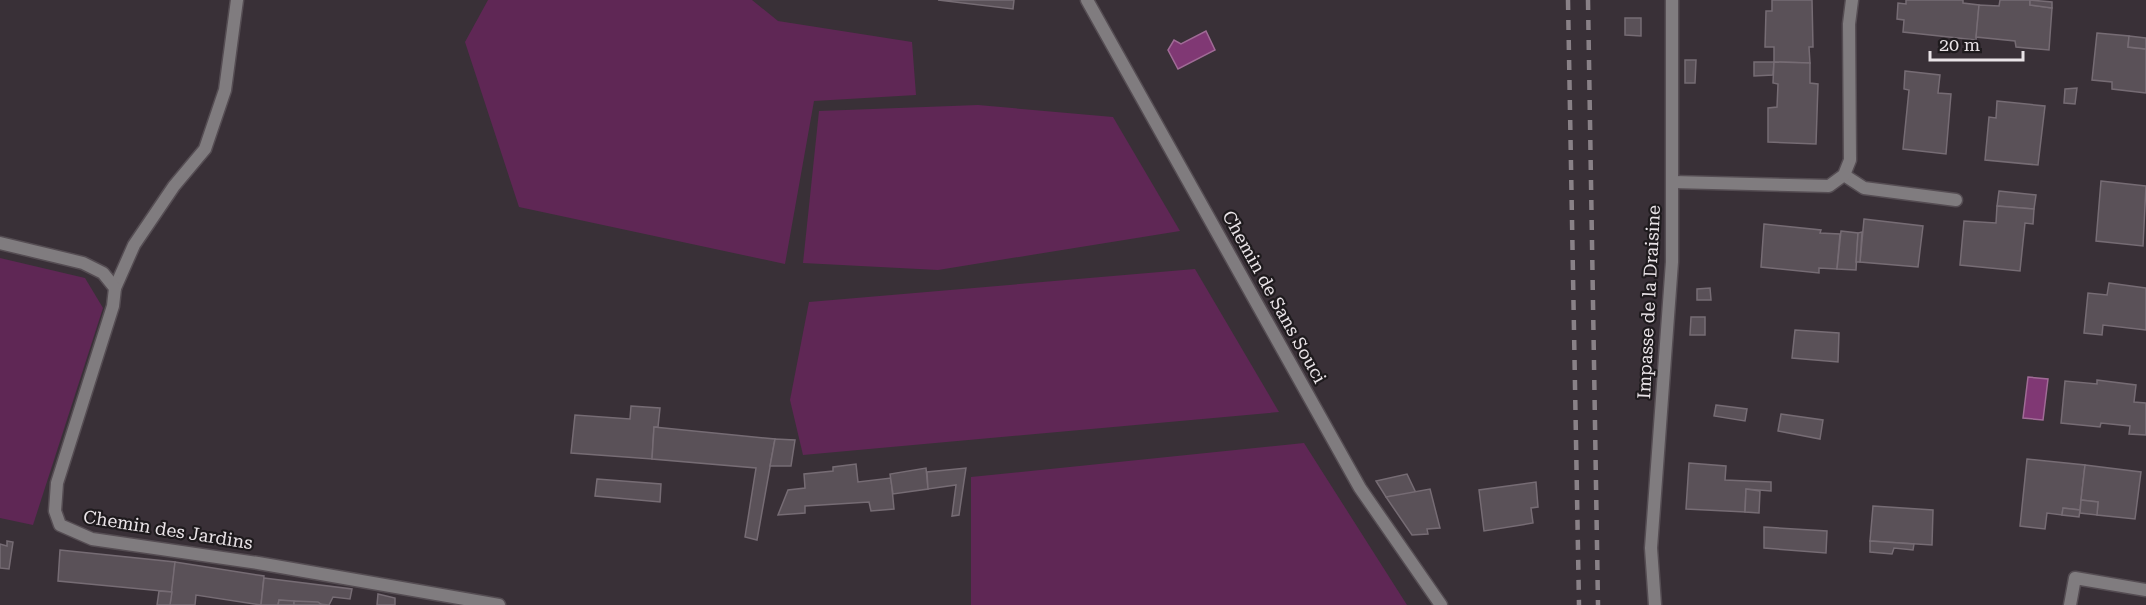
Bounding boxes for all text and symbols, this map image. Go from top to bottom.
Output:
scale bar [1930,24,2023,62]
text: 20 m [1939,34,1980,55]
street label: Impasse de la Draisine [1633,204,1664,400]
street label: Chemin de Sans Souci [1218,207,1331,387]
street label: Chemin des Jardins [82,506,254,553]

